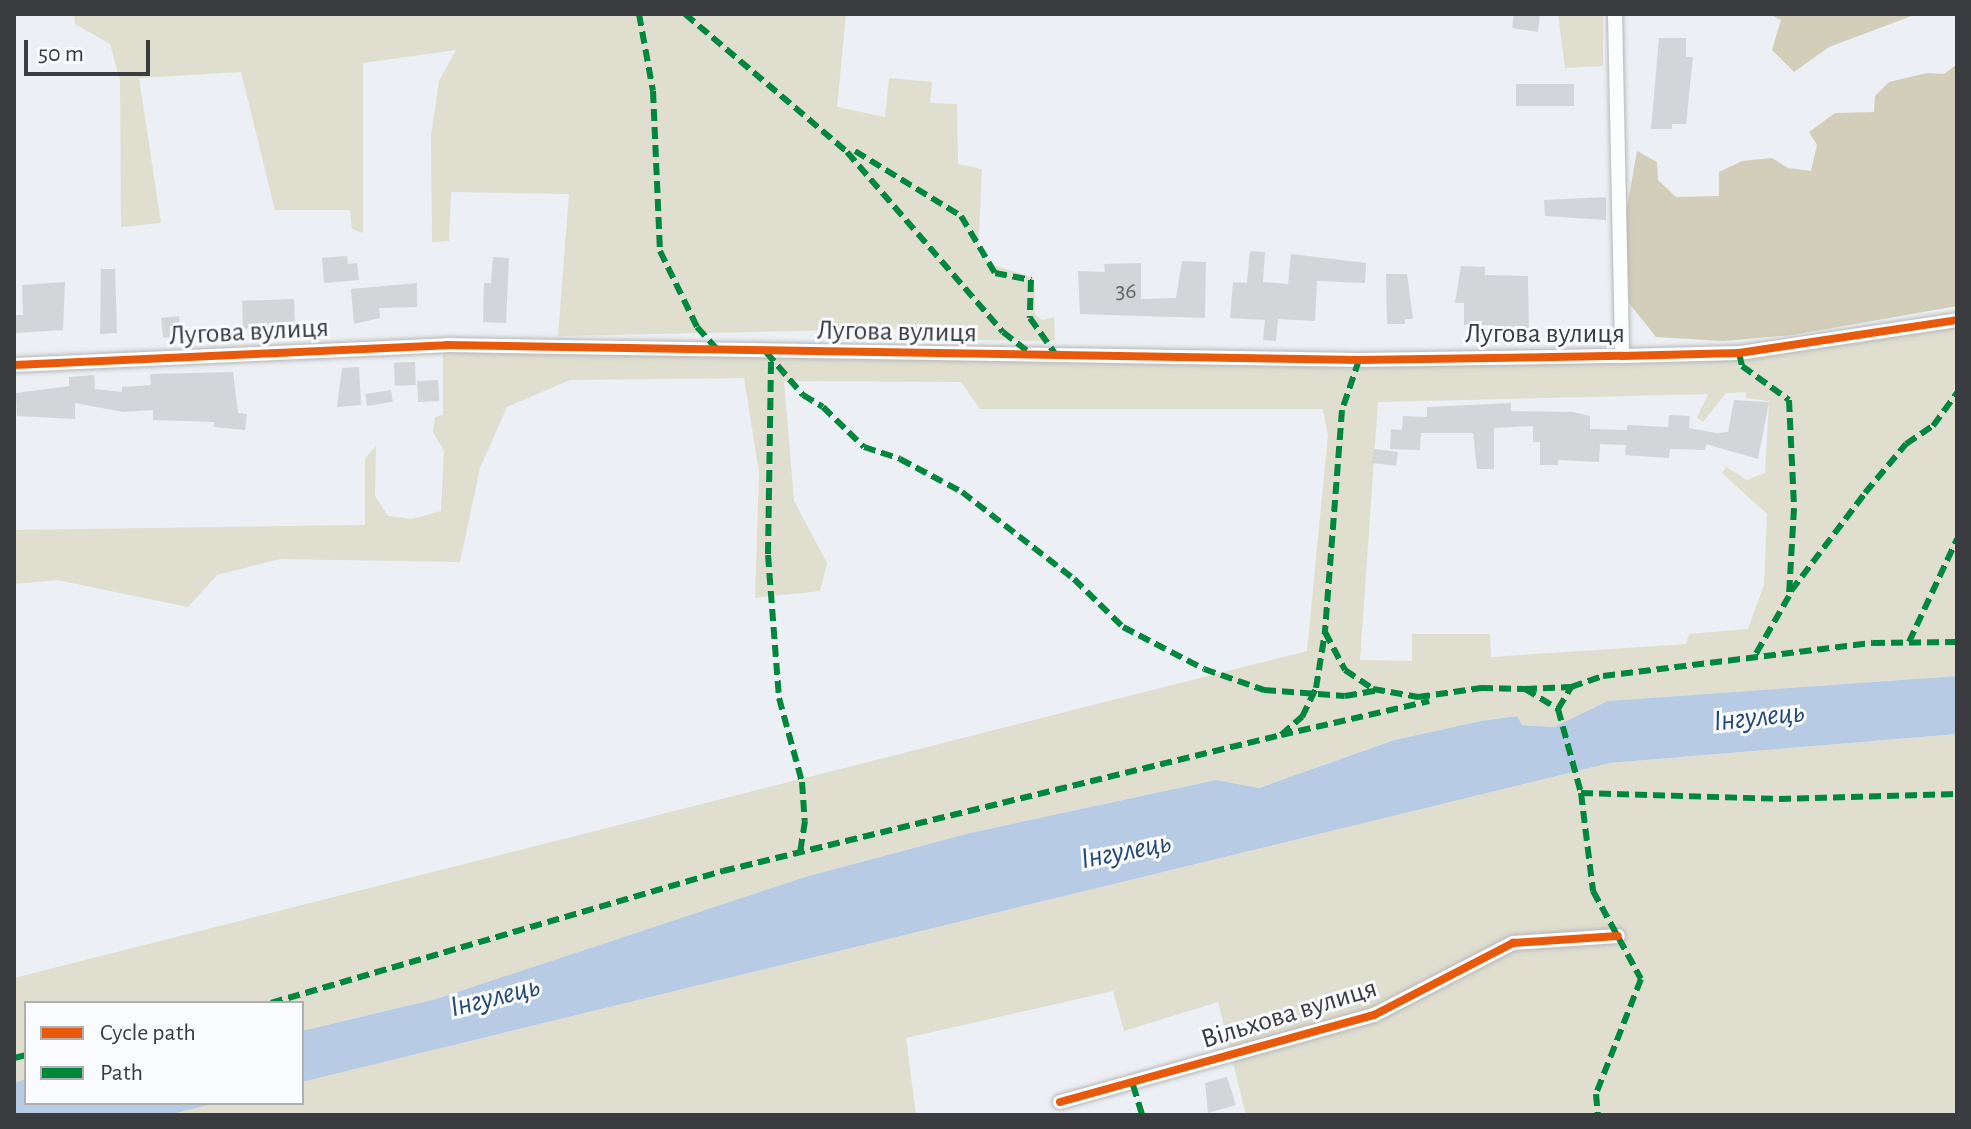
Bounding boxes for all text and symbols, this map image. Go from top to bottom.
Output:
scale bar [28,24,154,74]
text: 50 m [38,42,84,66]
house number: 36 [1115,278,1137,306]
street label: Лугова вулиця [168,311,330,353]
street label: Лугова вулиця [817,314,977,350]
street label: Лугова вулиця [1465,317,1625,351]
water label: Інгулець [1712,694,1806,740]
water label: Інгулець [1078,825,1174,877]
water label: Інгулець [446,968,544,1026]
street label: Вільхова вулиця [1197,971,1381,1057]
legend [24,1001,304,1105]
text: Cycle path [100,1021,196,1045]
text: Path [100,1061,143,1085]

